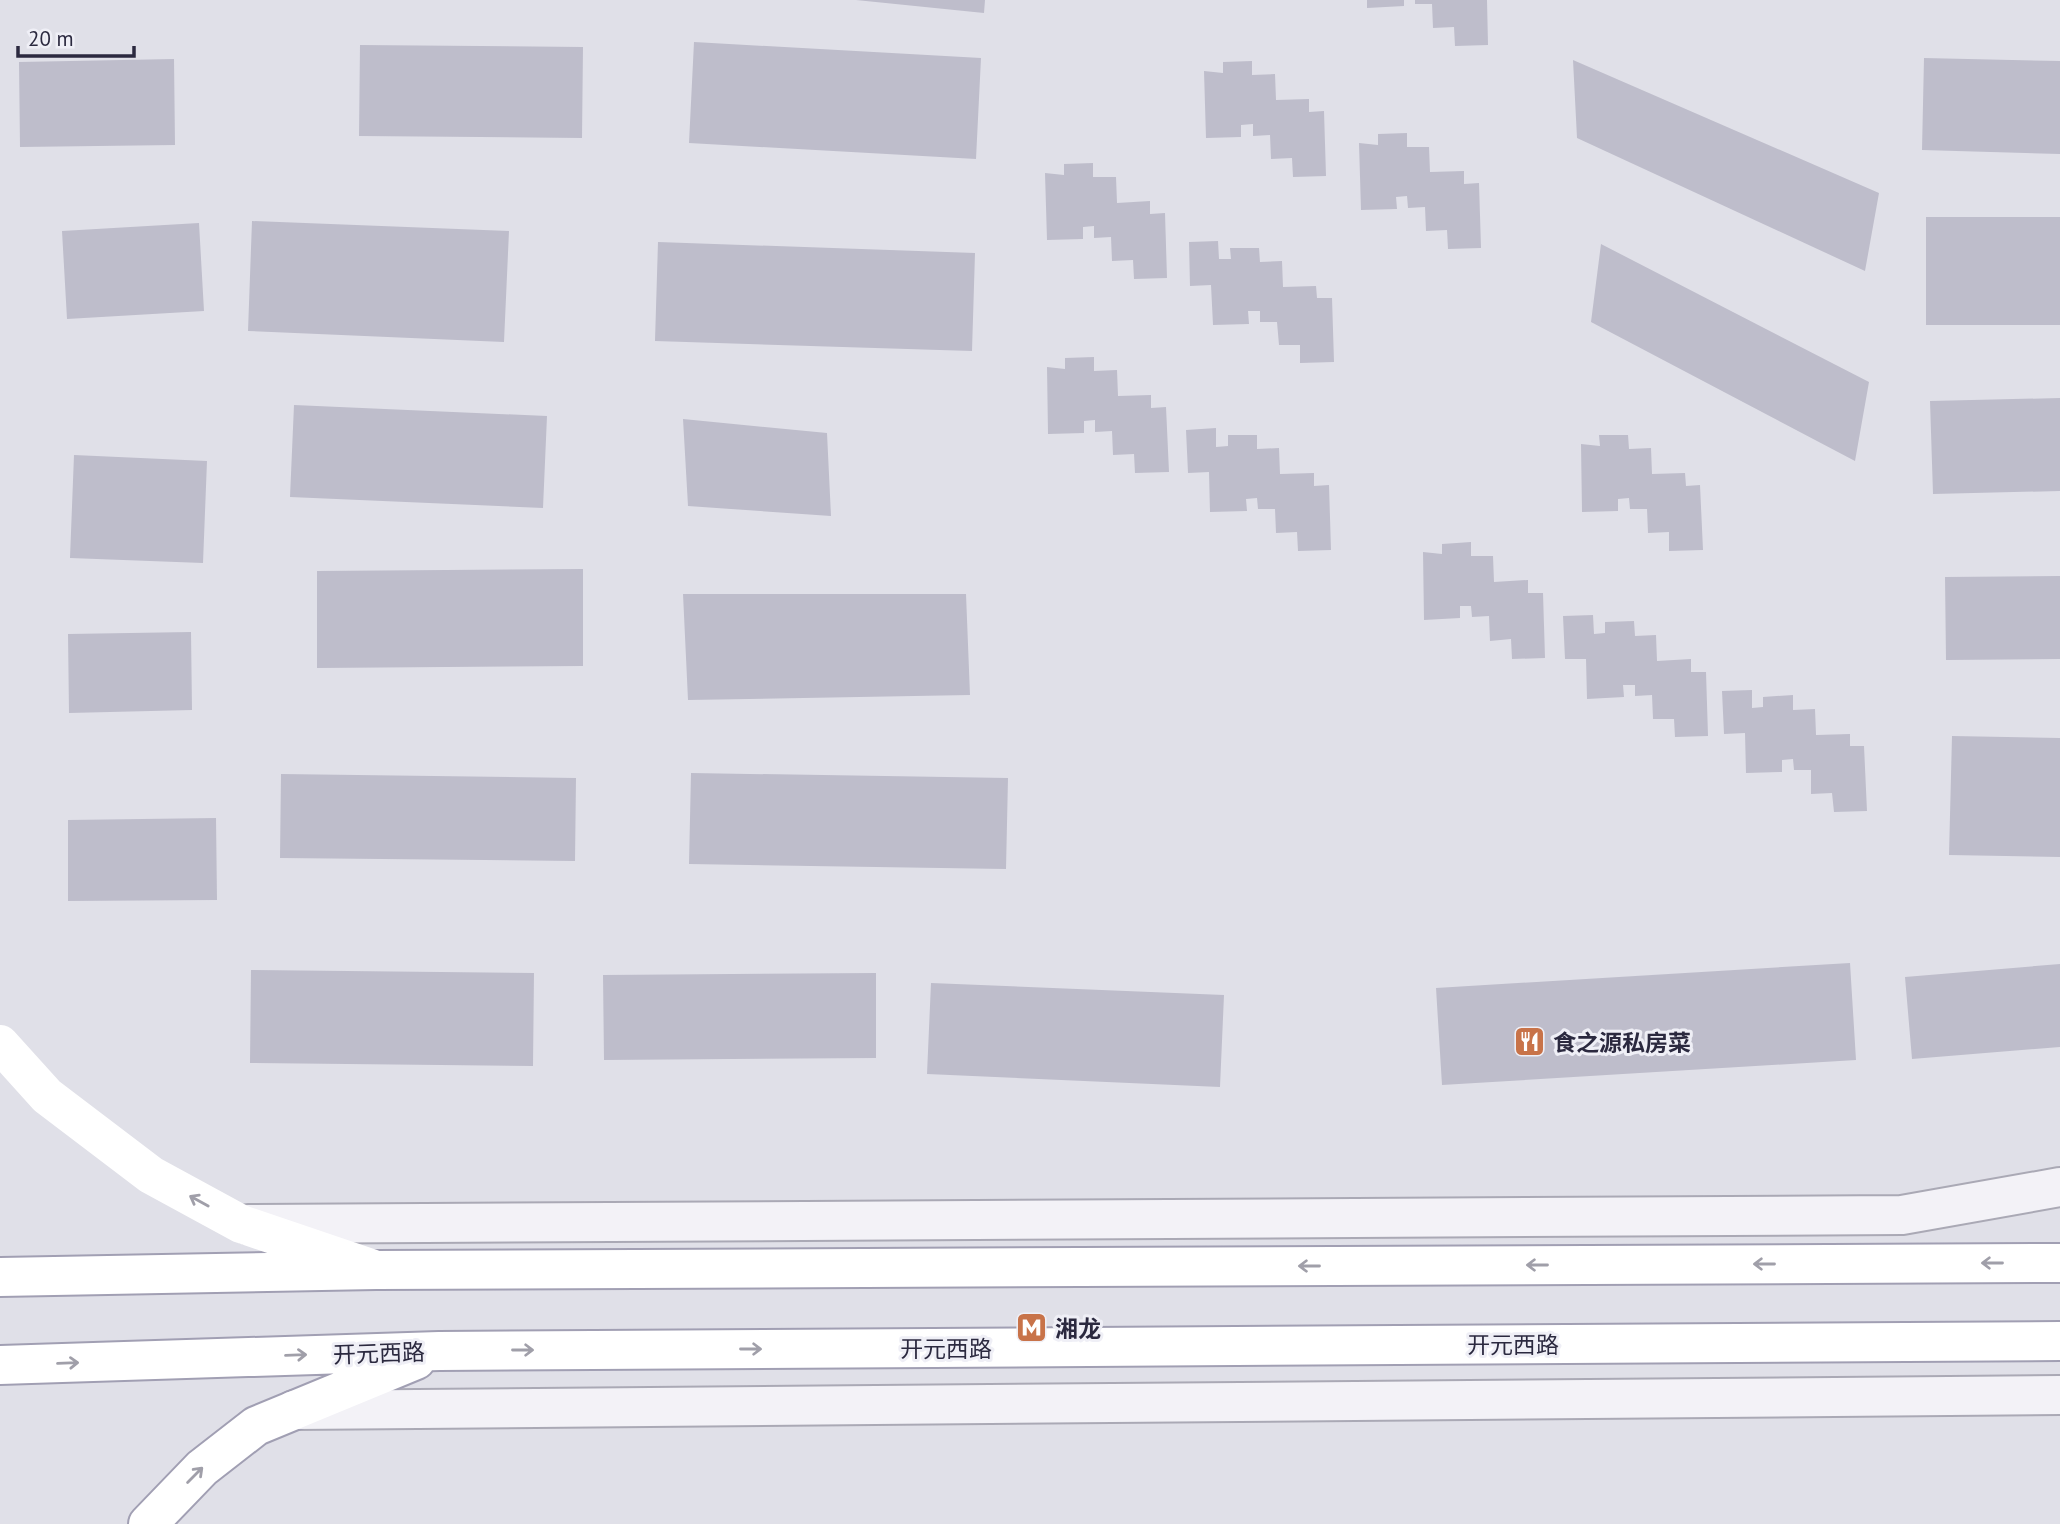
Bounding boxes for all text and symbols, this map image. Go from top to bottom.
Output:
scale bar [18,14,133,58]
text: 20 m [28,25,74,52]
restaurant icon: 食之源私房菜 [1513,1025,1547,1059]
place label: 食之源私房菜 [1553,1028,1691,1057]
one-way arrow [189,1194,209,1208]
one-way arrow [1753,1257,1776,1271]
one-way arrow [1981,1257,2004,1270]
one-way arrow [1526,1258,1549,1272]
one-way arrow [1298,1259,1321,1273]
metro station icon: 湘龙 [1015,1311,1049,1345]
place label: 湘龙 [1055,1314,1101,1343]
street label: 开元西路 [1467,1330,1559,1359]
street label: 开元西路 [900,1334,992,1363]
street label: 开元西路 [333,1337,425,1369]
one-way arrow [739,1342,762,1356]
one-way arrow [511,1343,534,1357]
one-way arrow [284,1349,307,1362]
one-way arrow [56,1356,79,1369]
one-way arrow [186,1466,203,1483]

